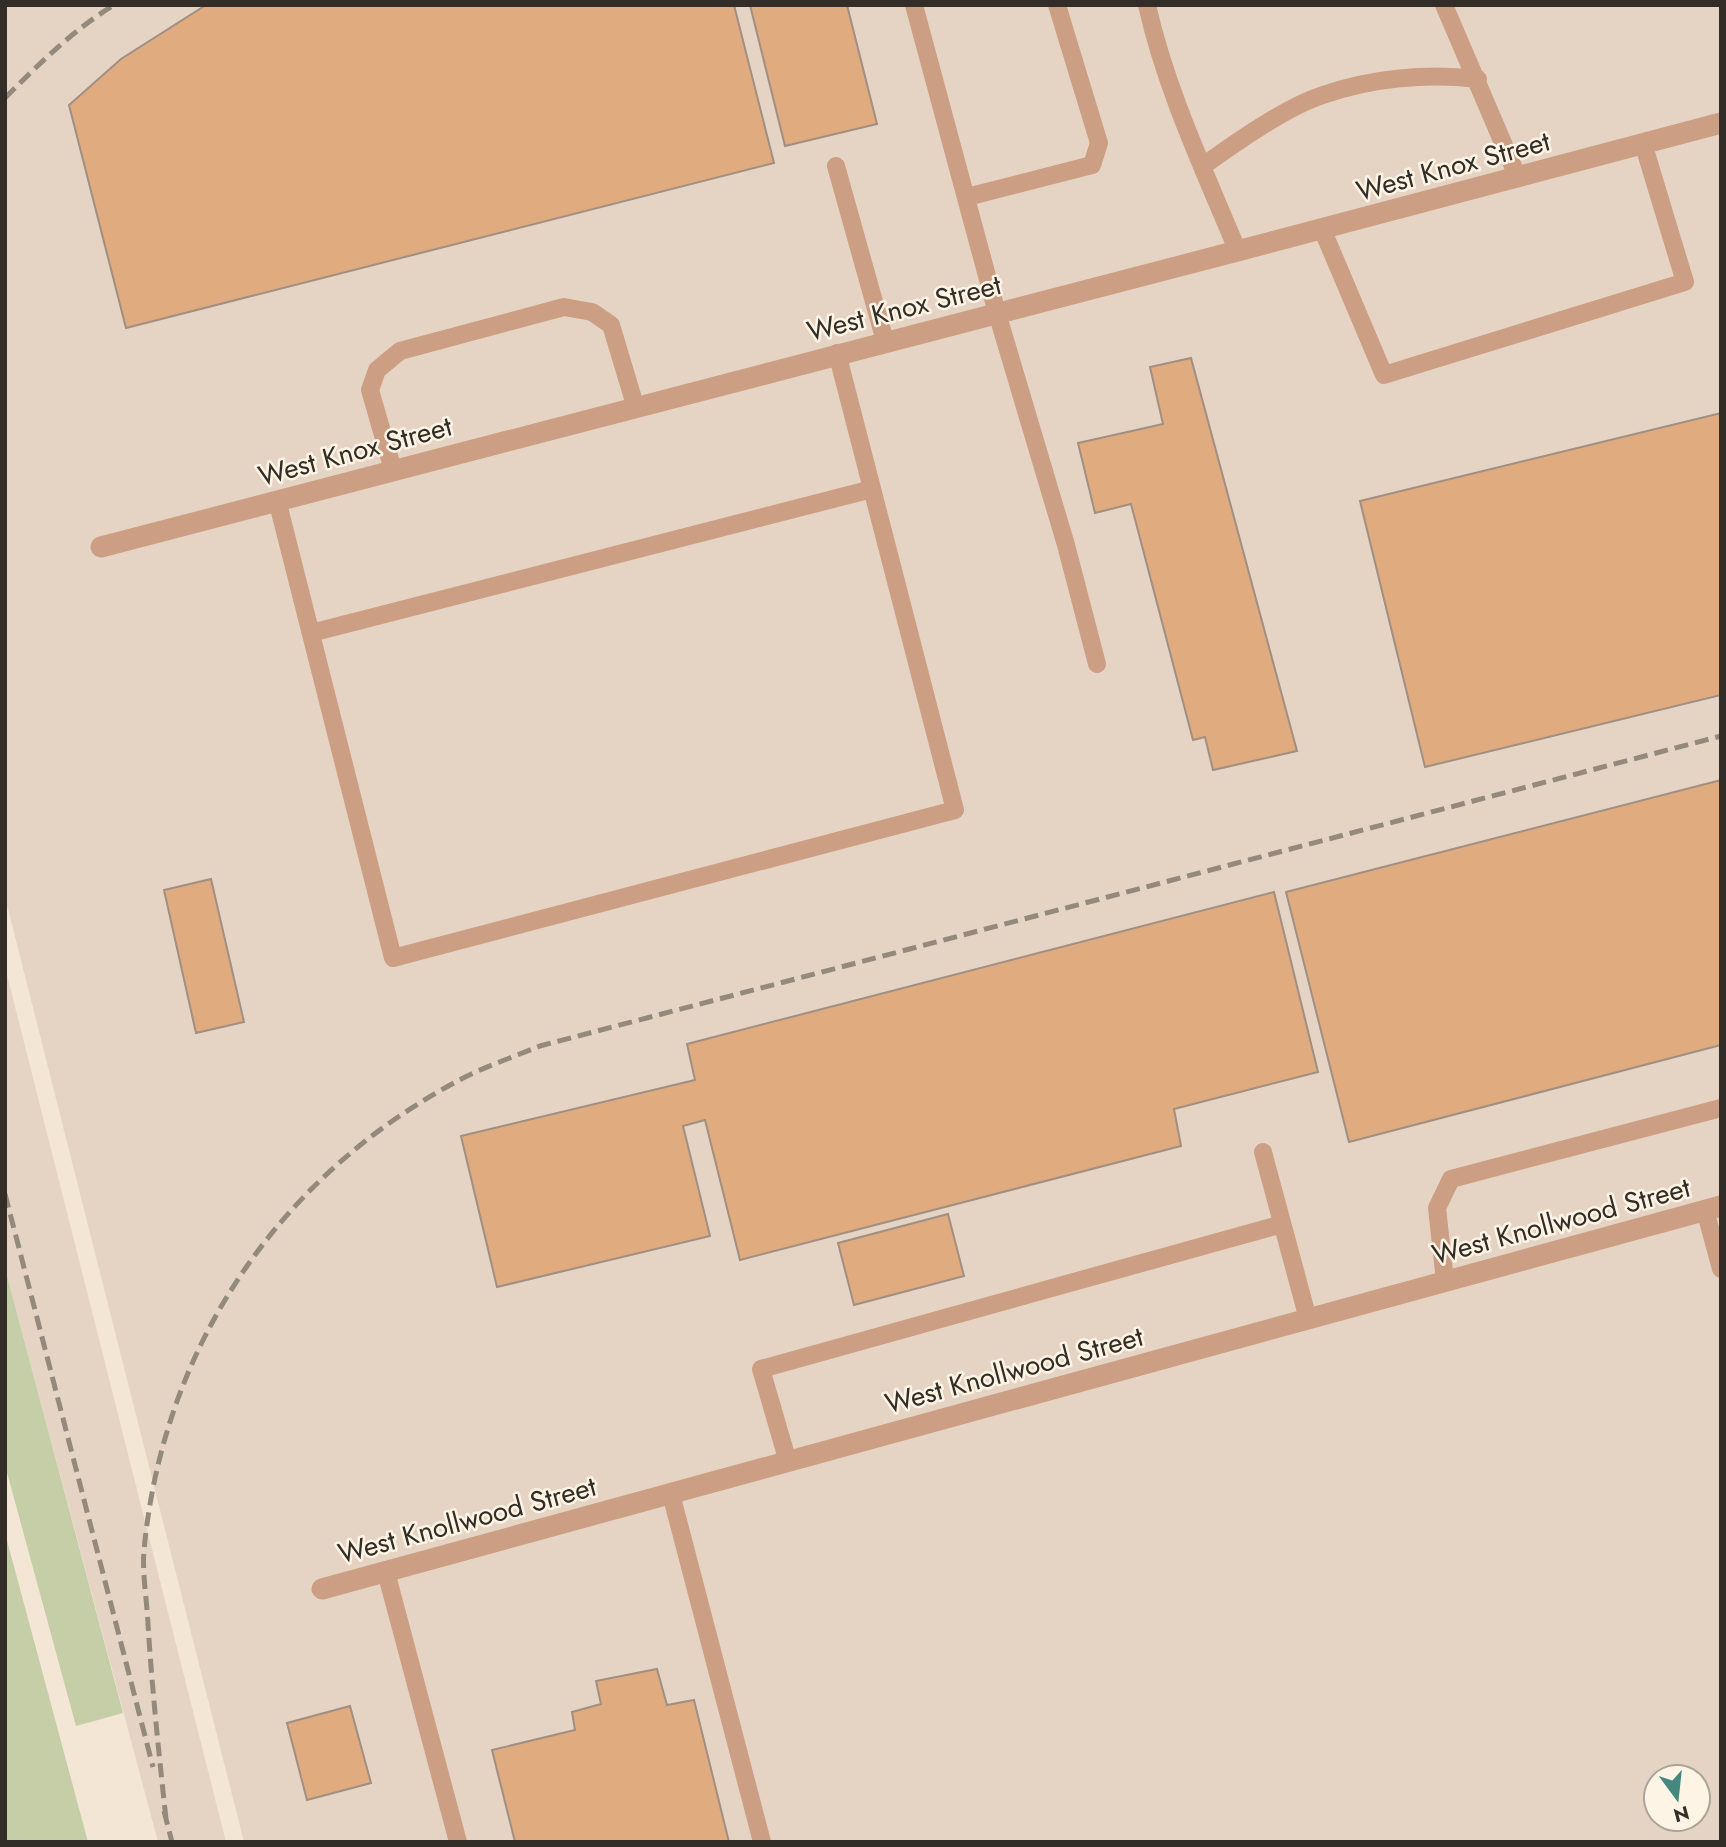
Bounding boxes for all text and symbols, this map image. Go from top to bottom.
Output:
street label: West Knox Street [1352,120,1555,212]
street label: West Knox Street [803,264,1006,352]
street label: West Knox Street [254,405,457,497]
street label: West Knollwood Street [1428,1167,1695,1275]
street label: West Knollwood Street [881,1316,1148,1424]
street label: West Knollwood Street [334,1466,601,1574]
north arrow [1642,1763,1712,1833]
text: N [1670,1799,1692,1829]

